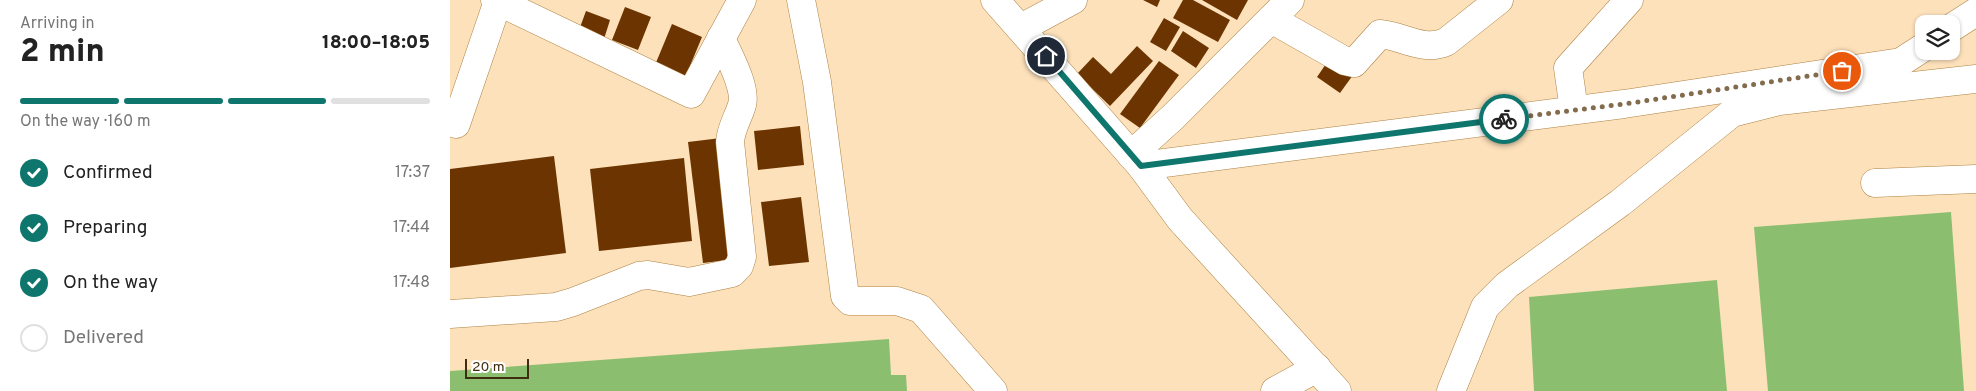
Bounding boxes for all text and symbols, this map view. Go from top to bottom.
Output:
text: Arriving in [20,14,95,34]
map controls [1915,15,1960,60]
button: layers [1915,15,1960,60]
text: 18:00–18:05 [322,31,430,55]
text: 2 min [20,33,105,73]
pin [1025,35,1067,77]
icon: home [1032,42,1060,70]
pin [1821,50,1863,92]
icon: bag [1828,57,1856,85]
courier [1479,94,1529,144]
icon: bike [1490,105,1518,133]
text: On the way · 160 m [20,112,151,132]
icon: check [20,159,48,187]
text: Confirmed [63,161,153,185]
text: 17:37 [395,163,430,183]
icon: check [20,214,48,242]
text: Preparing [63,216,147,240]
text: 17:44 [393,218,430,238]
icon: check [20,269,48,297]
text: On the way [63,271,158,295]
text: 17:48 [393,273,430,293]
text: Delivered [63,326,144,350]
scale bar [465,356,529,379]
text: 20 m [472,359,505,376]

